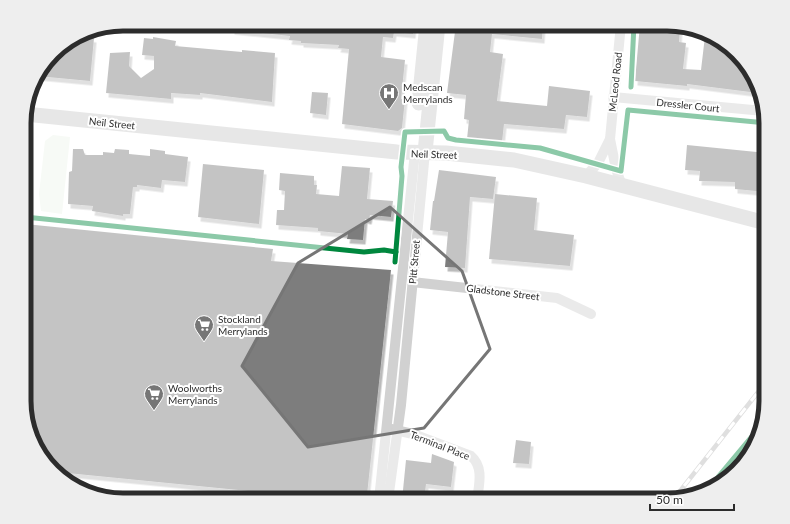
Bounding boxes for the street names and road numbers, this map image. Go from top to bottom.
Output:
street label: McLeod Road [606,52,624,112]
street label: Dressler Court [656,96,721,114]
street label: Neil Street [88,115,136,131]
street label: Neil Street [411,147,458,161]
street label: Pitt Street [406,239,422,284]
street label: Gladstone Street [466,282,541,302]
street label: Terminal Place [408,428,472,462]

